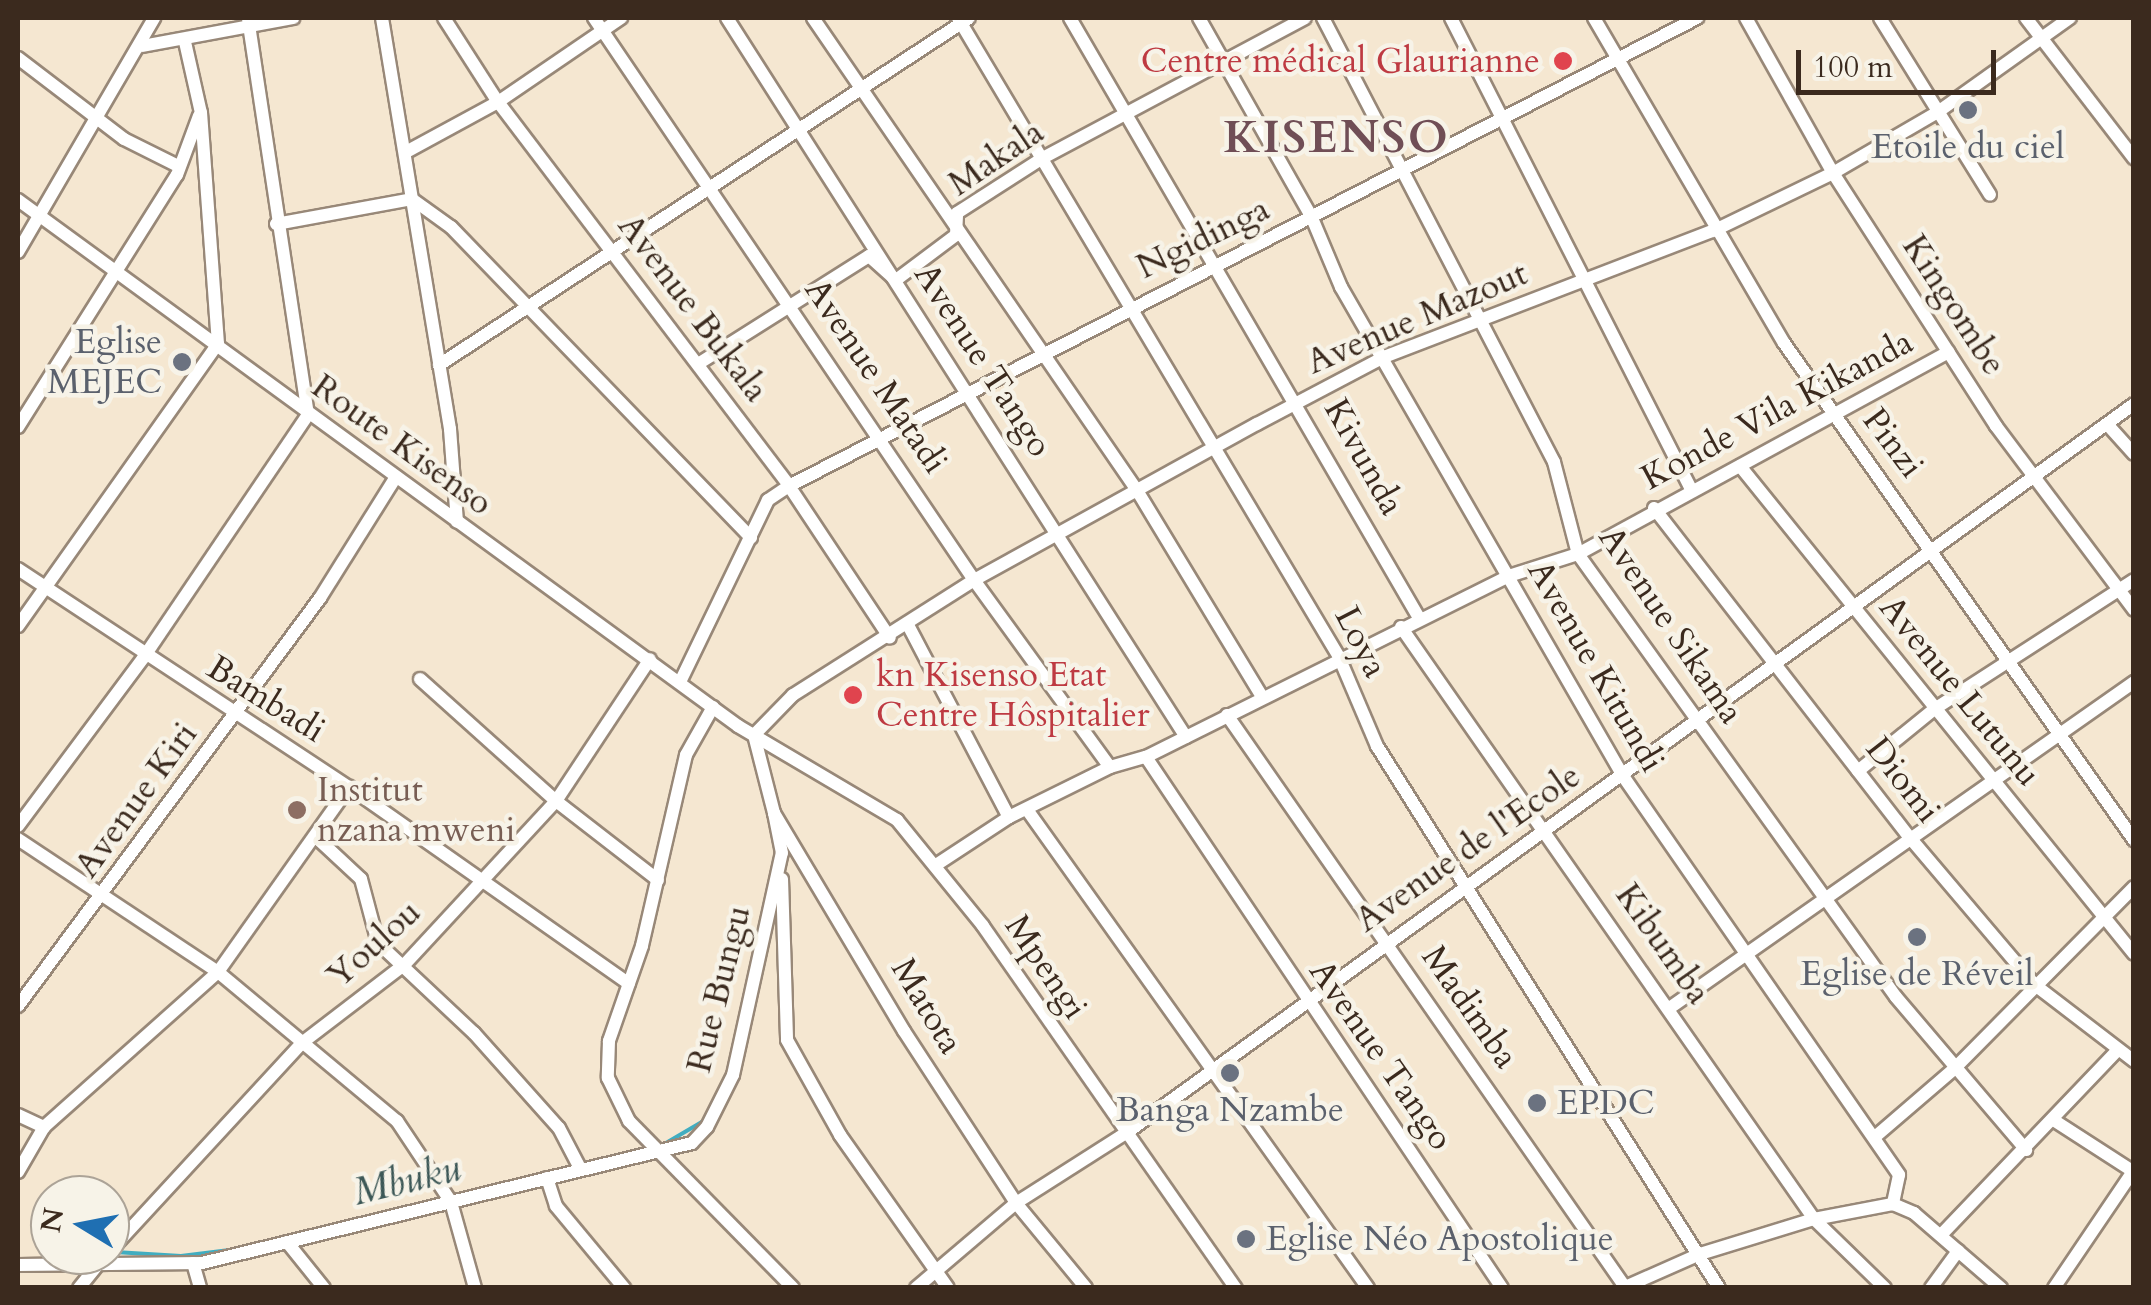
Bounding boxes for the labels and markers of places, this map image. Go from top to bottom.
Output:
place label: Centre médical Glaurianne [1141,40,1540,82]
marker: Centre médical Glaurianne [1550,48,1576,74]
marker: Etoile du ciel [1957,99,1979,121]
place label: Etoile du ciel [1871,126,2065,168]
place label: Eglise MEJEC [47,321,162,403]
marker: Eglise MEJEC [171,351,193,373]
place label: kn Kisenso Etat Centre Hôspitalier [876,654,1150,736]
marker: kn Kisenso Etat Centre Hôspitalier [840,682,866,708]
place label: Institut nzana mweni [317,769,515,851]
marker: Institut nzana mweni [286,799,308,821]
marker: Eglise de Réveil [1906,926,1928,948]
place label: Eglise de Réveil [1800,953,2034,995]
marker: Banga Nzambe [1219,1062,1241,1084]
place label: EPDC [1557,1082,1654,1124]
place label: Banga Nzambe [1116,1089,1344,1131]
marker: EPDC [1526,1092,1548,1114]
place label: Eglise Néo Apostolique [1266,1218,1614,1260]
marker: Eglise Néo Apostolique [1235,1228,1257,1250]

